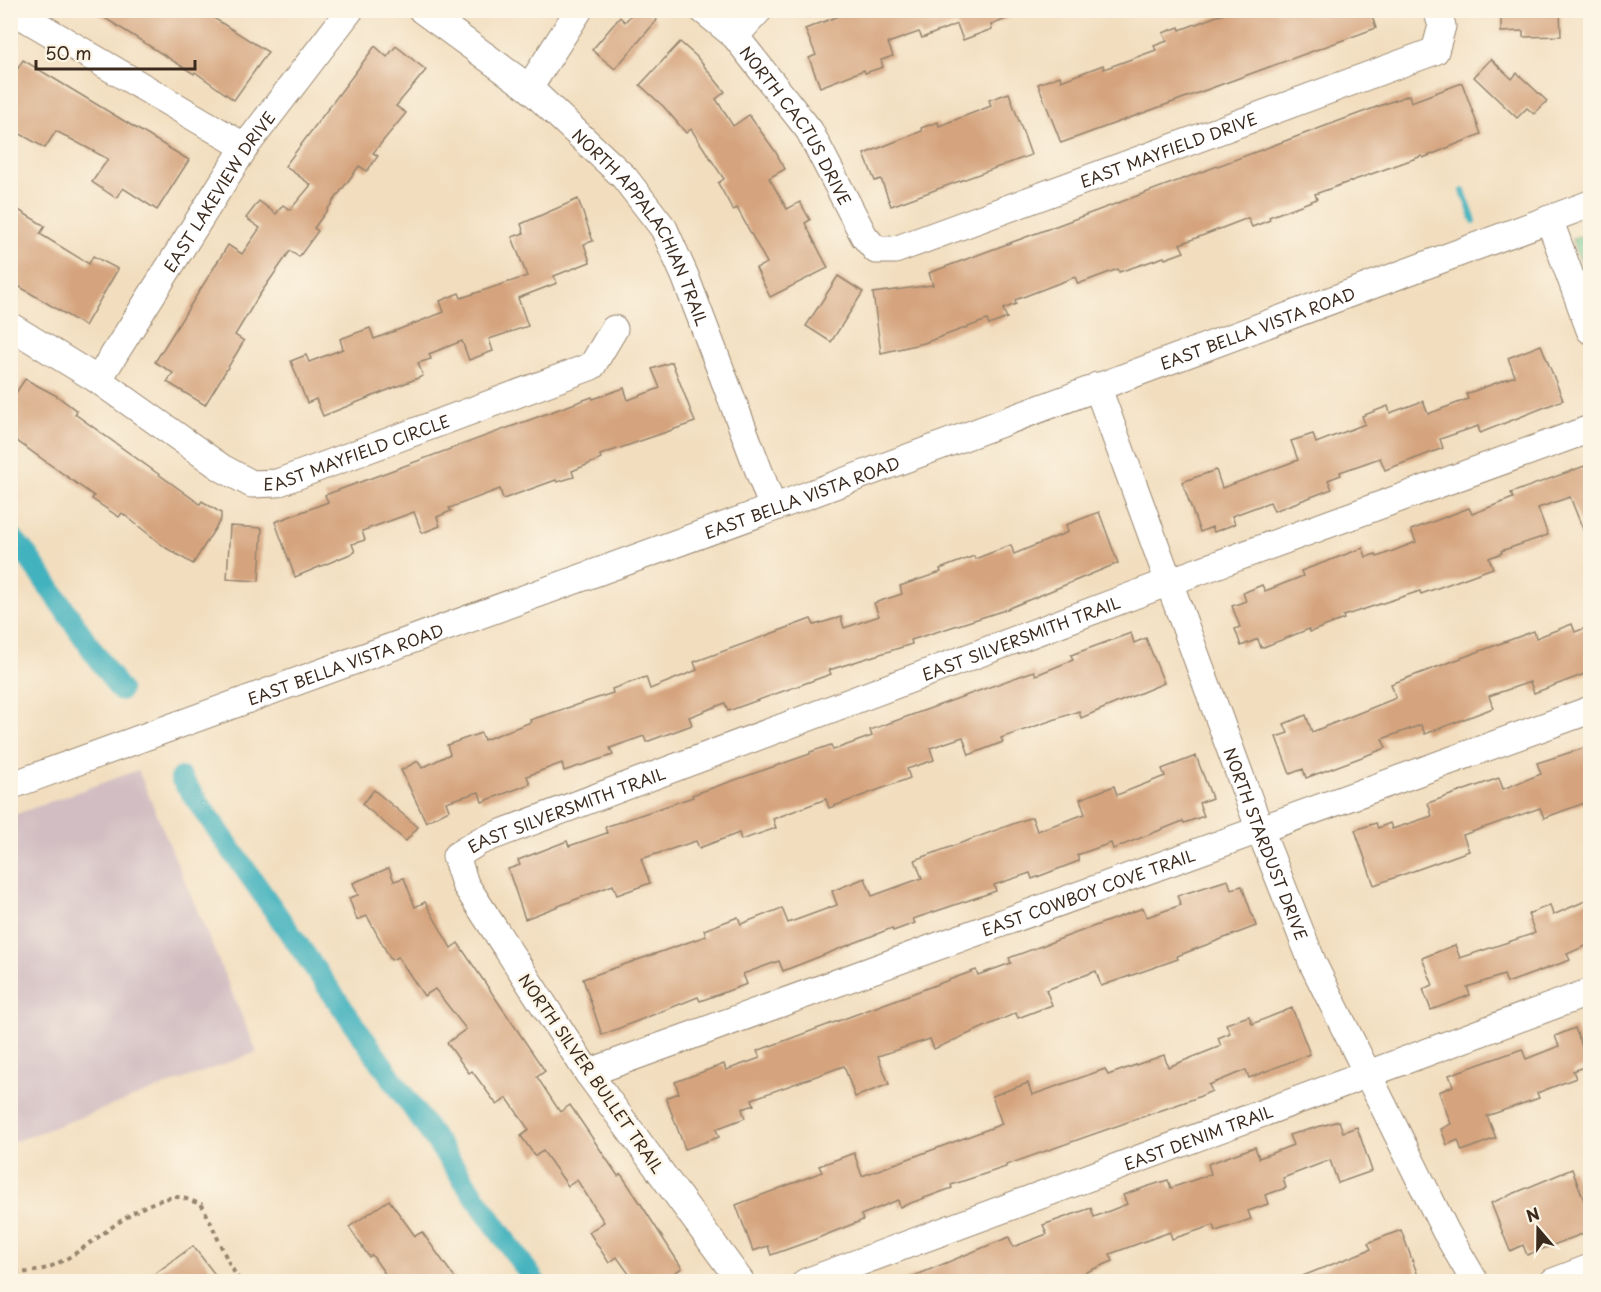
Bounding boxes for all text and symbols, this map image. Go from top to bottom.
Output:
scale bar [36,33,195,71]
text: 50 m [45,39,92,66]
street label: NORTH CACTUS DRIVE [735,40,858,209]
street label: EAST LAKEVIEW DRIVE [157,106,280,276]
street label: EAST MAYFIELD DRIVE [1076,106,1260,193]
street label: NORTH APPALACHIAN TRAIL [567,123,715,329]
street label: EAST BELLA VISTA ROAD [1156,280,1359,375]
street label: EAST MAYFIELD CIRCLE [263,408,453,496]
street label: EAST BELLA VISTA ROAD [701,450,903,544]
street label: EAST SILVERSMITH TRAIL [918,590,1123,686]
street label: EAST BELLA VISTA ROAD [244,617,447,710]
street label: NORTH STARDUST DRIVE [1219,744,1314,943]
street label: EAST SILVERSMITH TRAIL [462,761,668,858]
street label: EAST COWBOY COVE TRAIL [978,842,1198,941]
street label: NORTH SILVER BULLET TRAIL [514,968,670,1178]
street label: EAST DENIM TRAIL [1120,1098,1276,1176]
north arrow [1508,1199,1568,1259]
text: N [1522,1201,1543,1227]

